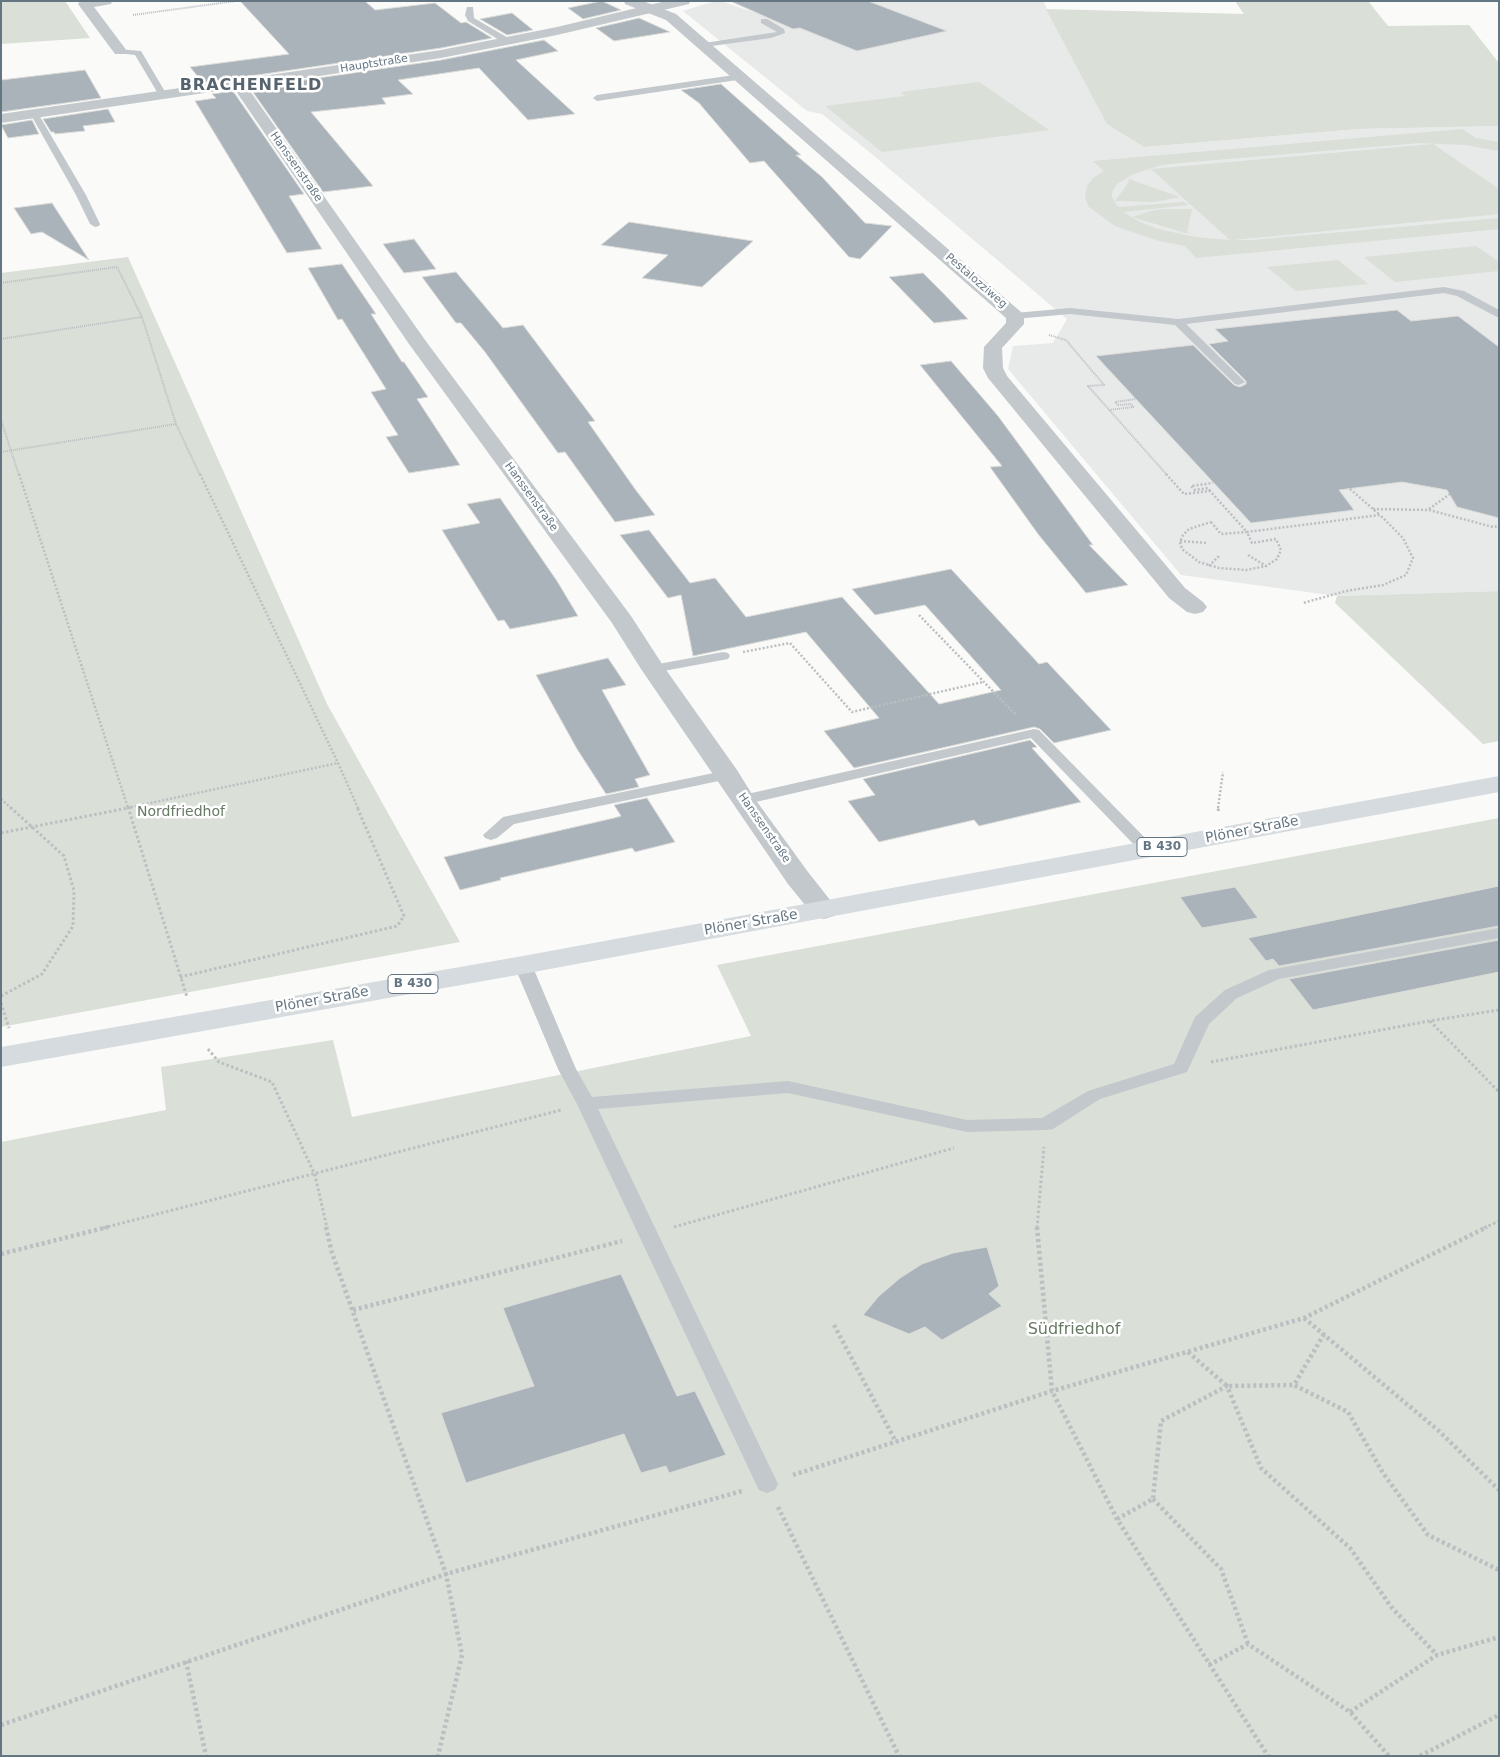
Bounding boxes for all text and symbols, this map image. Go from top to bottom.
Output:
street label: Hauptstraße [339,52,409,76]
district label: BRACHENFELD [178,76,324,96]
street label: Hanssenstraße [267,130,325,204]
street label: Pestalozziweg [943,251,1009,311]
street label: Hanssenstraße [502,460,560,534]
street label: Hanssenstraße [735,791,793,865]
park label: Nordfriedhof [137,804,225,820]
street label: Plöner Straße [1204,813,1300,847]
road number: B 430 [1137,838,1187,856]
street label: Plöner Straße [703,907,799,939]
road number: B 430 [388,974,438,994]
street label: Plöner Straße [274,984,370,1016]
park label: Südfriedhof [1028,1320,1120,1340]

